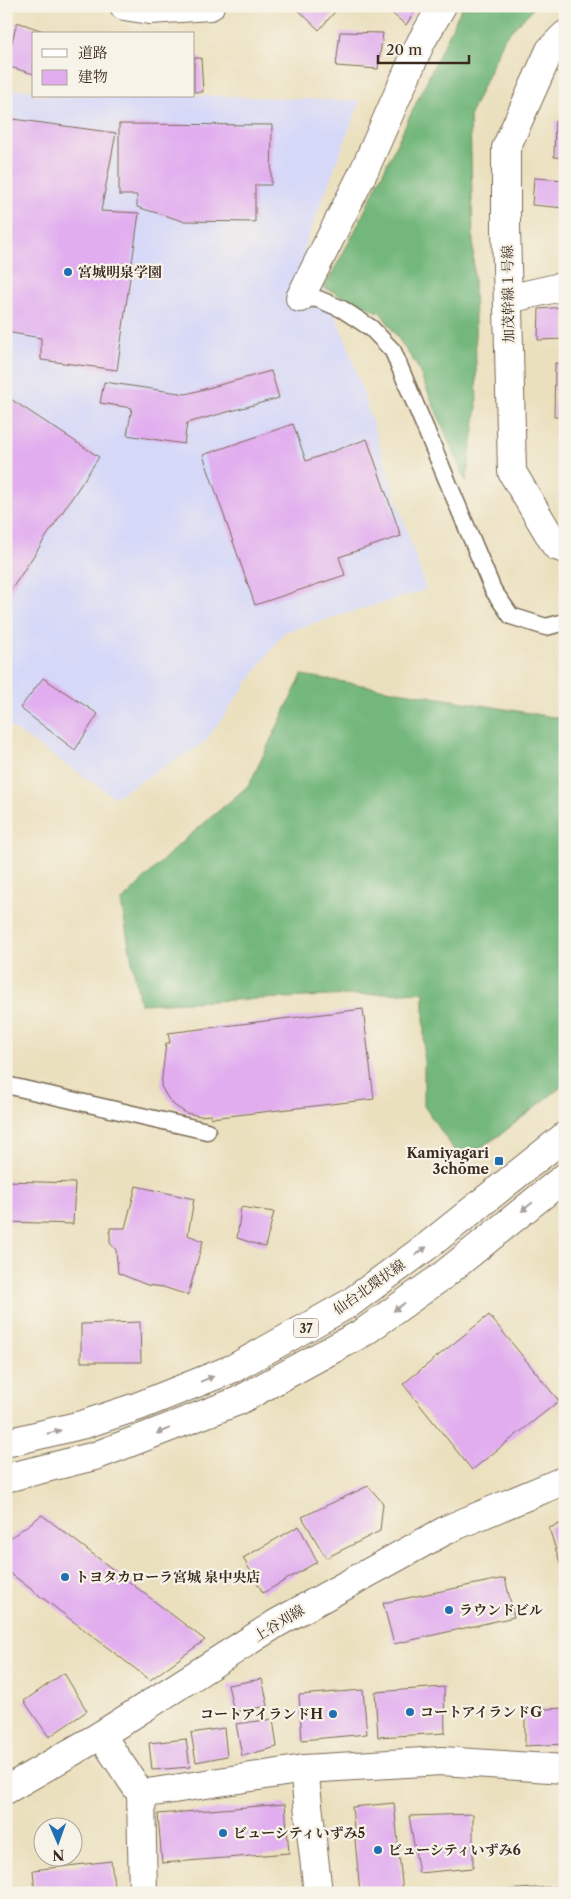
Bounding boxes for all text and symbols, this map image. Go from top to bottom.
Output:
legend [32,32,195,98]
scale bar [378,32,470,64]
text: 20 m [386,40,422,59]
text: 道路 [78,43,108,62]
text: 建物 [78,67,108,86]
street label: 加茂幹線１号線 [498,245,518,343]
place label: 宮城明泉学園 [78,263,162,281]
marker: 宮城明泉学園 [62,266,74,278]
place label: Kamiyagari 3chōme [406,1144,489,1178]
marker: Kamiyagari 3chōme [493,1155,505,1167]
one-way arrow [521,1202,534,1213]
one-way arrow [414,1246,428,1256]
street label: 仙台北環状線 [329,1256,409,1318]
one-way arrow [392,1302,405,1312]
road number: 37 [294,1319,318,1338]
one-way arrow [200,1375,215,1383]
one-way arrow [46,1428,61,1436]
one-way arrow [155,1428,170,1436]
place label: トヨタカローラ宮城 泉中央店 [75,1568,261,1586]
marker: トヨタカローラ宮城 泉中央店 [59,1571,71,1583]
street label: 上谷刈線 [250,1601,308,1645]
place label: ラウンドビル [459,1601,543,1619]
marker: ラウンドビル [443,1604,455,1616]
place label: コートアイランドG [420,1703,542,1721]
place label: コートアイランドH [200,1705,323,1723]
marker: コートアイランドG [404,1706,416,1718]
marker: コートアイランドH [327,1708,339,1720]
north arrow [32,1816,82,1866]
place label: ビューシティいずみ5 [233,1824,366,1842]
marker: ビューシティいずみ5 [217,1827,229,1839]
place label: ビューシティいずみ6 [388,1841,521,1859]
marker: ビューシティいずみ6 [372,1844,384,1856]
text: N [52,1846,65,1864]

